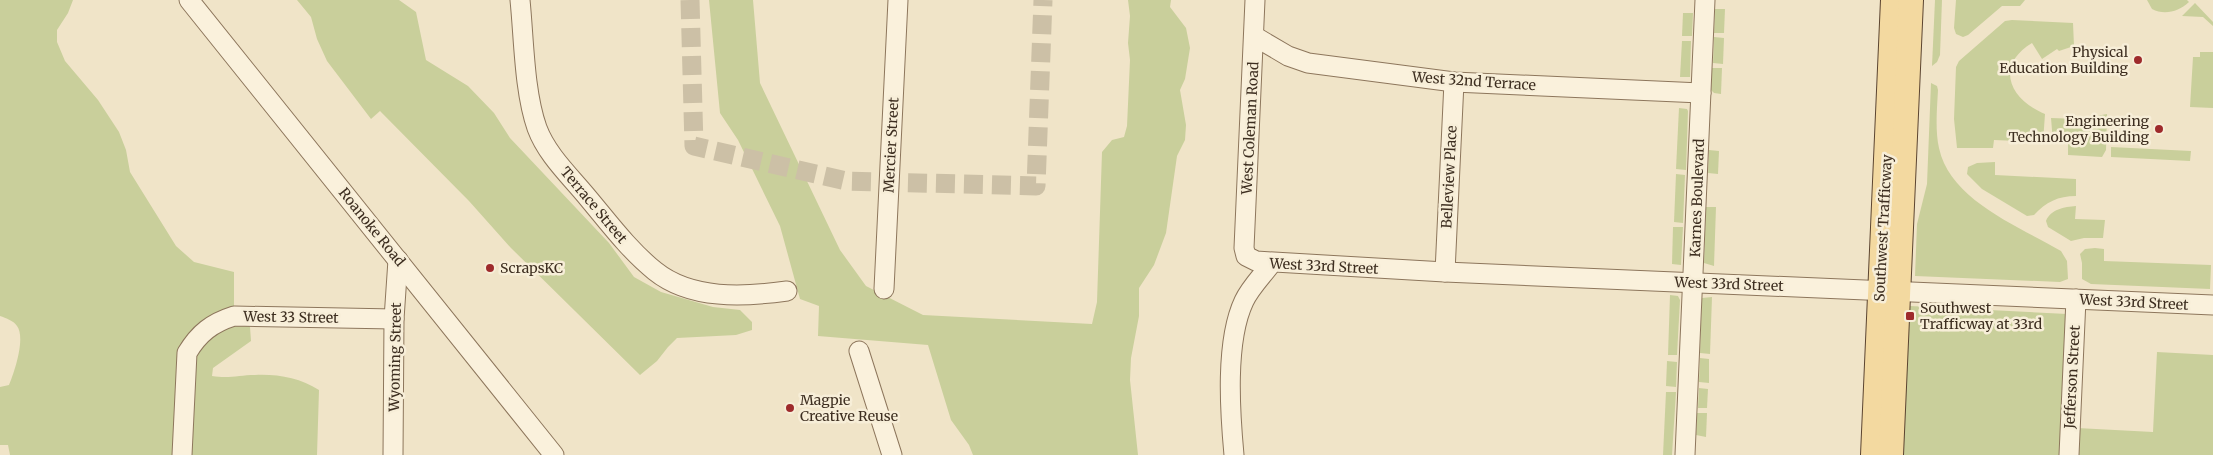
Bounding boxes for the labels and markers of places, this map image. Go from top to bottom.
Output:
place label: Physical Education Building [1999,43,2129,77]
marker: Physical Education Building [2132,54,2144,66]
place label: Engineering Technology Building [2008,112,2150,146]
marker: Engineering Technology Building [2153,123,2165,135]
place label: ScrapsKC [500,259,563,277]
marker: ScrapsKC [484,262,496,274]
place label: Southwest Trafficway at 33rd [1920,299,2043,333]
marker: Southwest Trafficway at 33rd [1904,310,1916,322]
place label: Magpie Creative Reuse [800,391,898,425]
marker: Magpie Creative Reuse [784,402,796,414]

